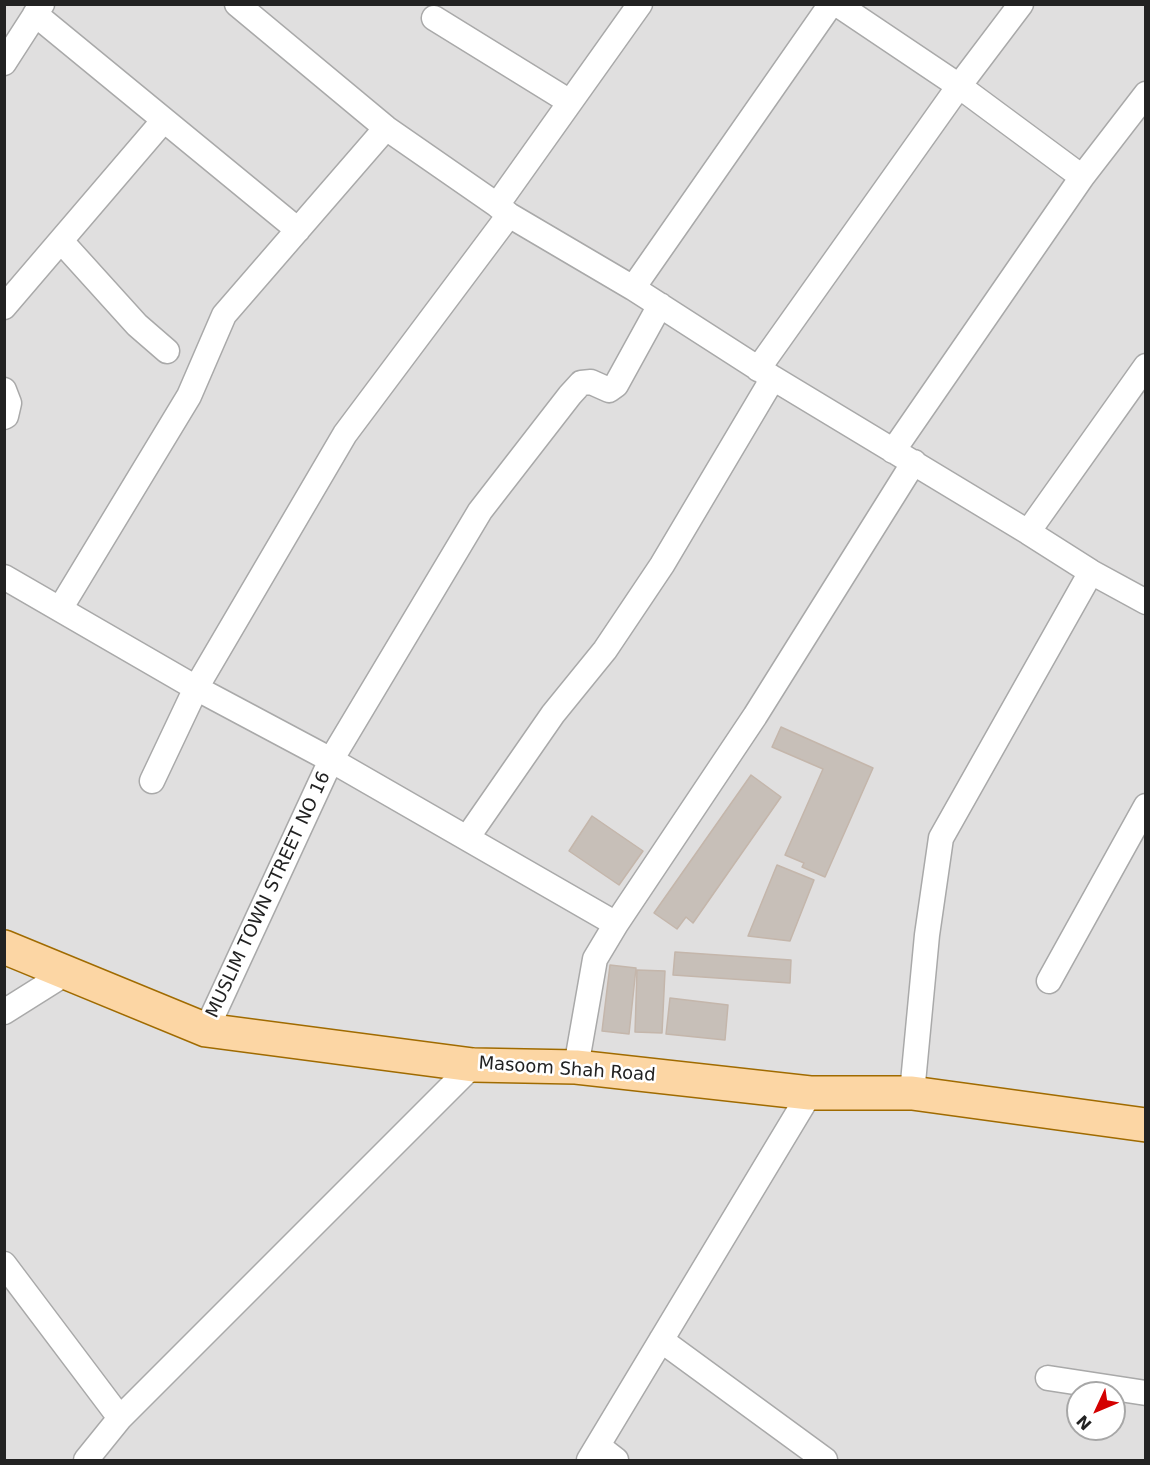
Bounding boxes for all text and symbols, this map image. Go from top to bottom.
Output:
street label: MUSLIM TOWN STREET NO 16 [202,768,336,1022]
street label: Masoom Shah Road [478,1053,656,1087]
north arrow [1066,1381,1126,1441]
text: N [1073,1411,1096,1434]

